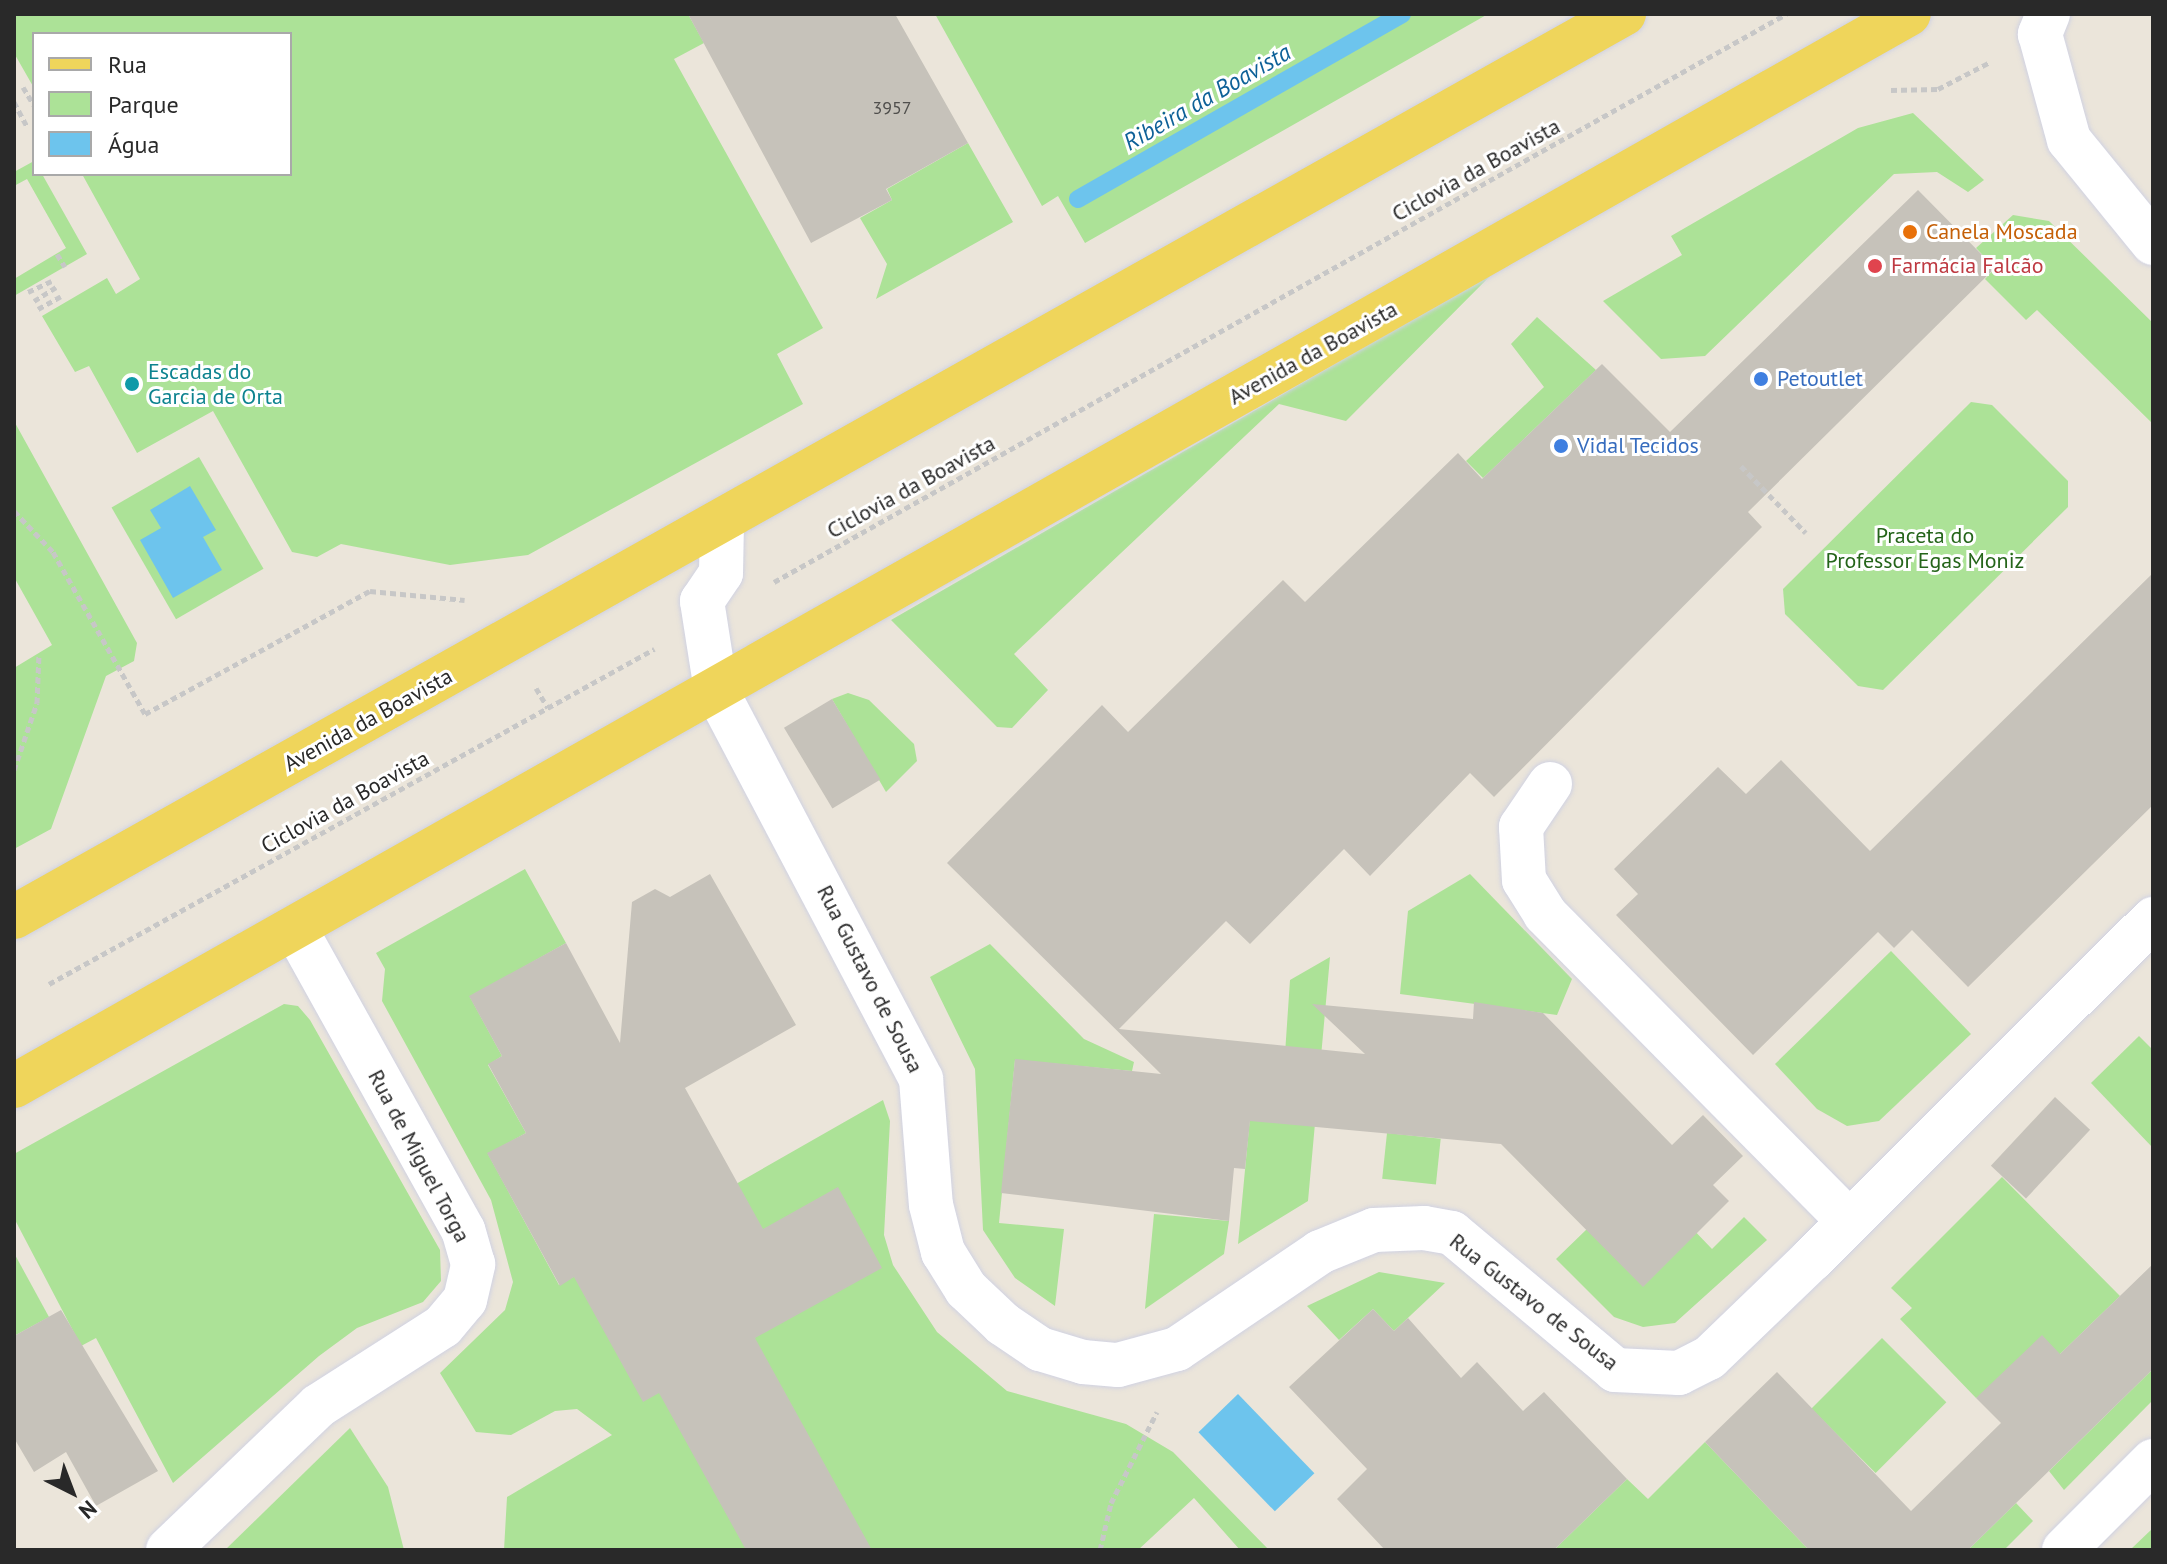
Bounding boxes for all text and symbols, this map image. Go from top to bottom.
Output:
legend [32,32,292,176]
water label: Ribeira da Boavista [1118,37,1296,157]
text: Rua [108,49,147,80]
text: Parque [108,89,179,120]
house number: 3957 [872,97,912,119]
street label: Ciclovia da Boavista [1387,113,1565,227]
text: Água [108,129,159,160]
place label: Canela Moscada [1926,219,2078,245]
marker: Canela Moscada [1901,223,1919,241]
place label: Farmácia Falcão [1891,253,2043,279]
marker: Farmácia Falcão [1866,257,1884,275]
street label: Avenida da Boavista [1224,296,1402,410]
place label: Escadas do Garcia de Orta [148,358,283,410]
place label: Petoutlet [1777,366,1863,392]
marker: Petoutlet [1752,370,1770,388]
marker: Escadas do Garcia de Orta [123,375,141,393]
street label: Ciclovia da Boavista [822,430,1000,544]
place label: Vidal Tecidos [1577,433,1699,459]
marker: Vidal Tecidos [1552,437,1570,455]
park label: Praceta do Professor Egas Moniz [1826,522,2024,574]
street label: Avenida da Boavista [279,663,457,777]
street label: Ciclovia da Boavista [256,745,434,859]
street label: Rua Gustavo de Sousa [811,881,929,1077]
street label: Rua de Miguel Torga [362,1065,476,1247]
street label: Rua Gustavo de Sousa [1444,1228,1624,1376]
north arrow [32,1452,112,1532]
text: N [73,1495,103,1525]

